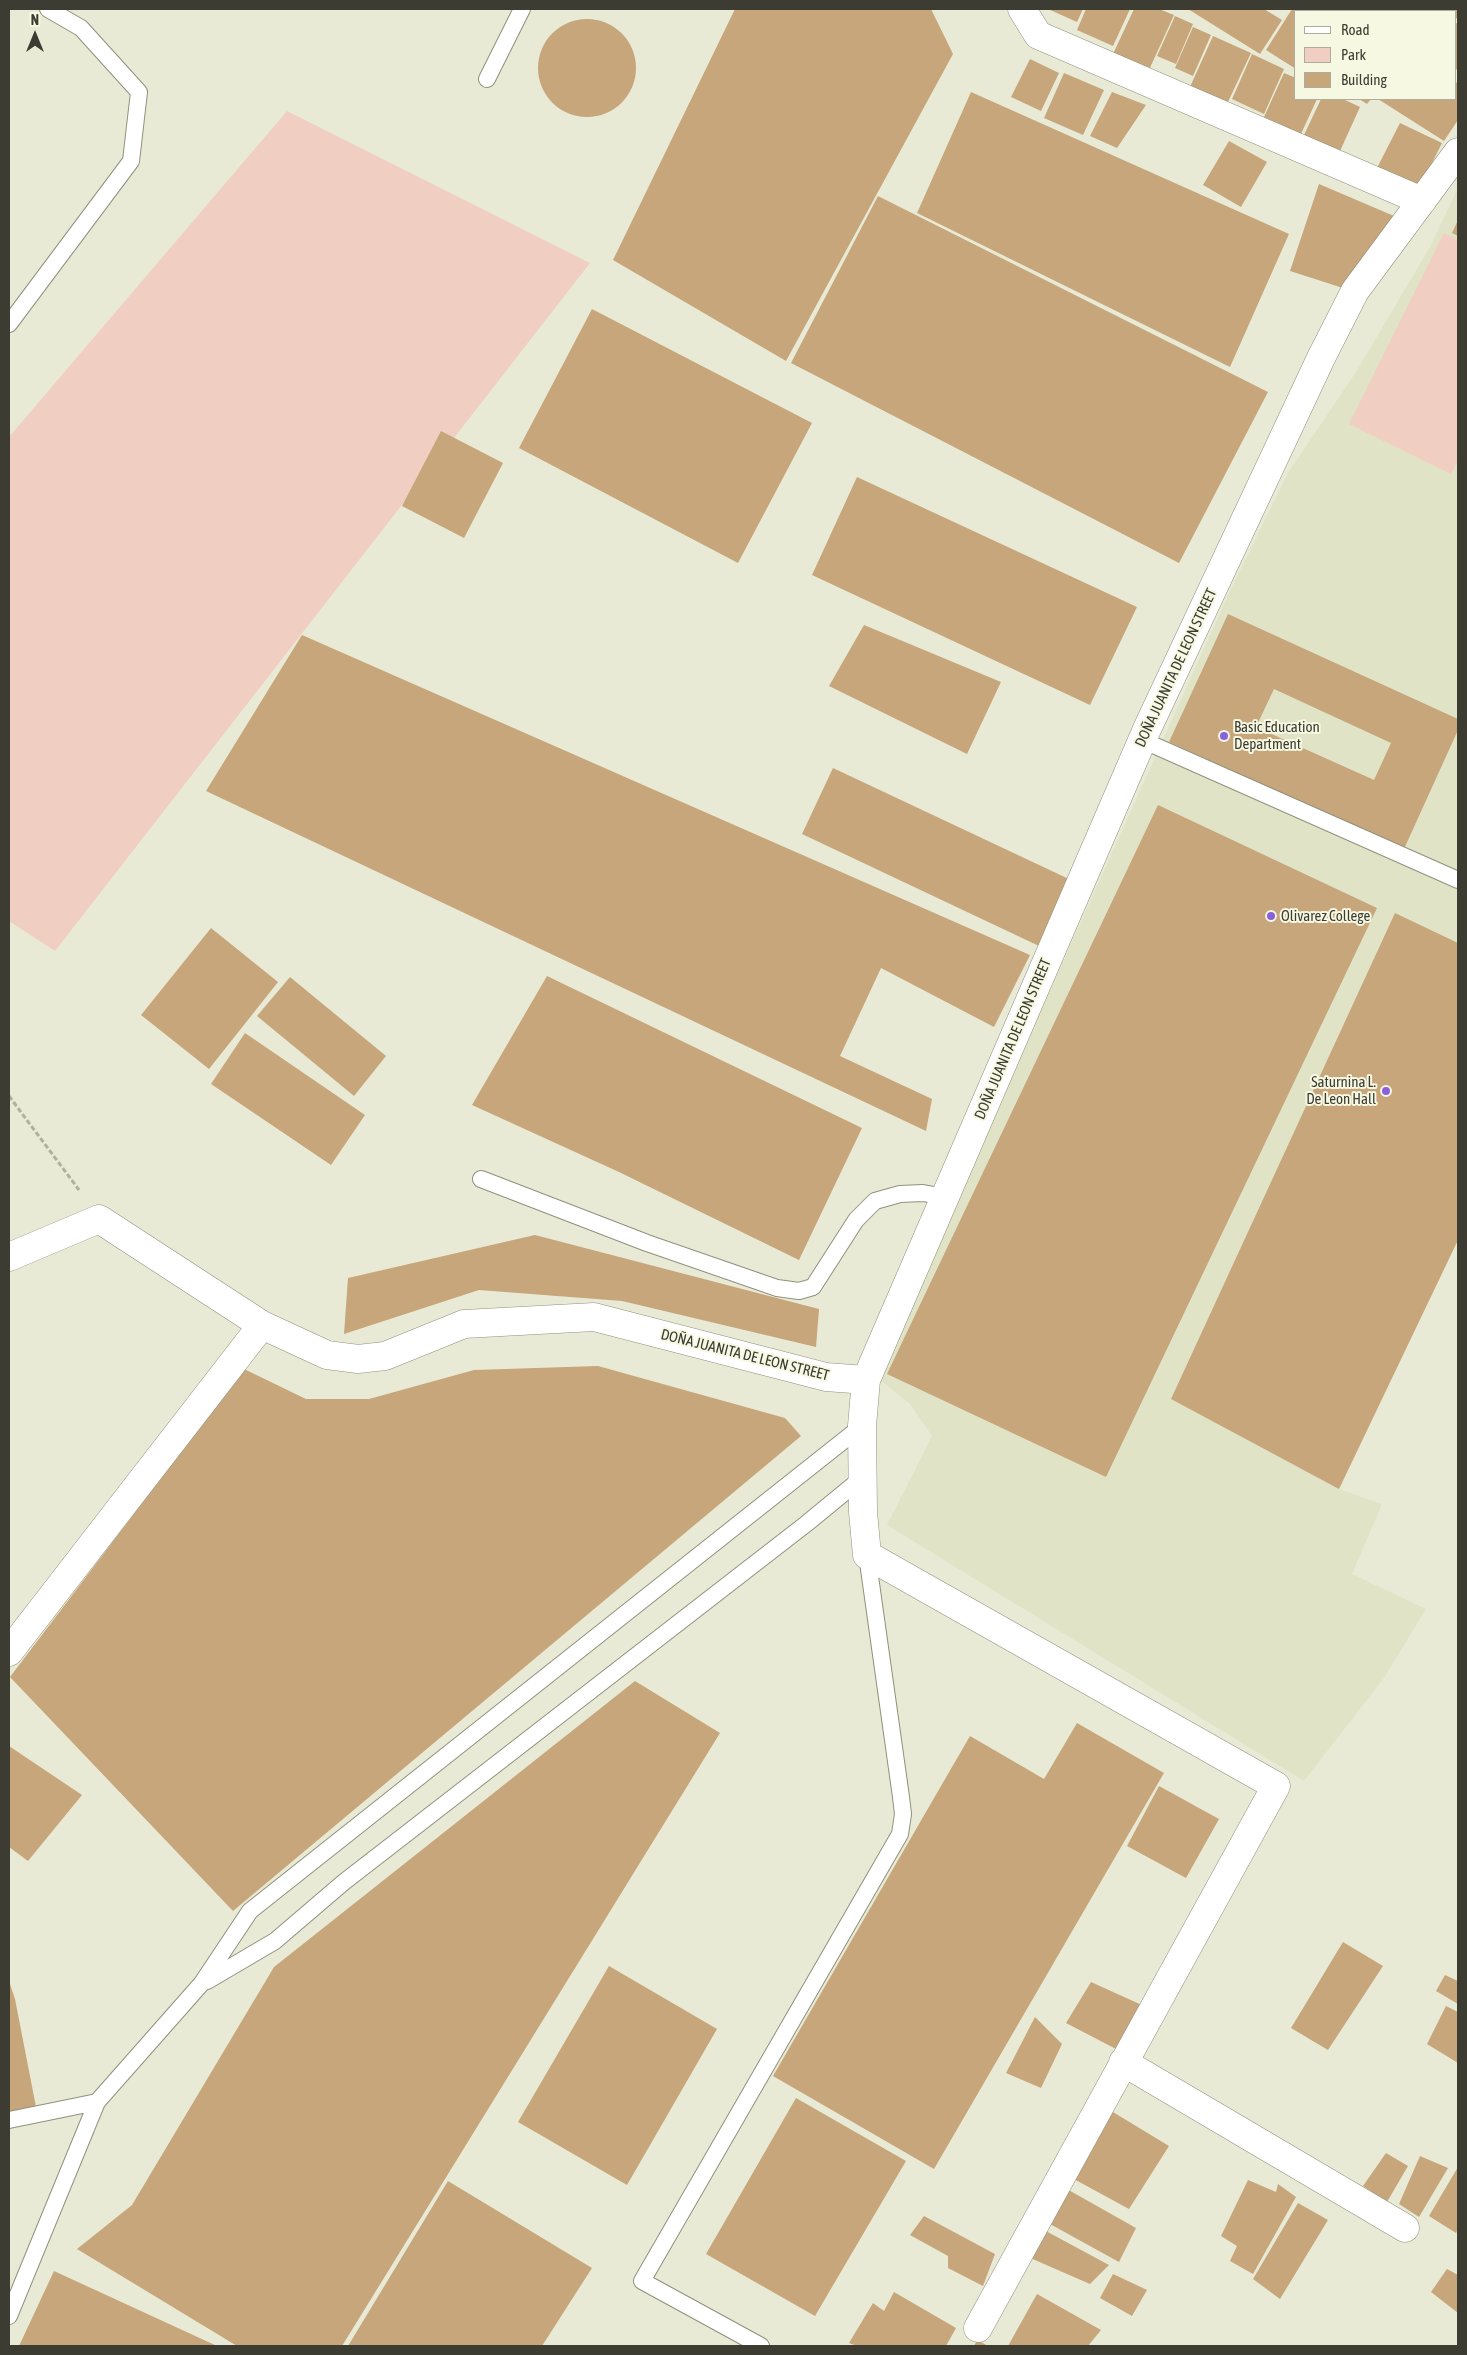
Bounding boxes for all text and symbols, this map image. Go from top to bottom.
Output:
north arrow [10,10,60,60]
legend [1294,10,1457,100]
text: N [31,12,39,28]
text: Road [1341,21,1370,38]
text: Park [1341,46,1366,63]
text: Building [1341,71,1387,88]
street label: DOÑA JUANITA DE LEON STREET [1131,586,1221,750]
place label: Basic Education Department [1234,718,1320,753]
marker: Basic Education Department [1218,730,1230,742]
place label: Olivarez College [1281,907,1370,925]
marker: Olivarez College [1265,910,1277,922]
street label: DOÑA JUANITA DE LEON STREET [971,956,1055,1122]
place label: Saturnina L. De Leon Hall [1306,1073,1376,1108]
marker: Saturnina L. De Leon Hall [1380,1085,1392,1097]
street label: DOÑA JUANITA DE LEON STREET [659,1325,831,1385]

